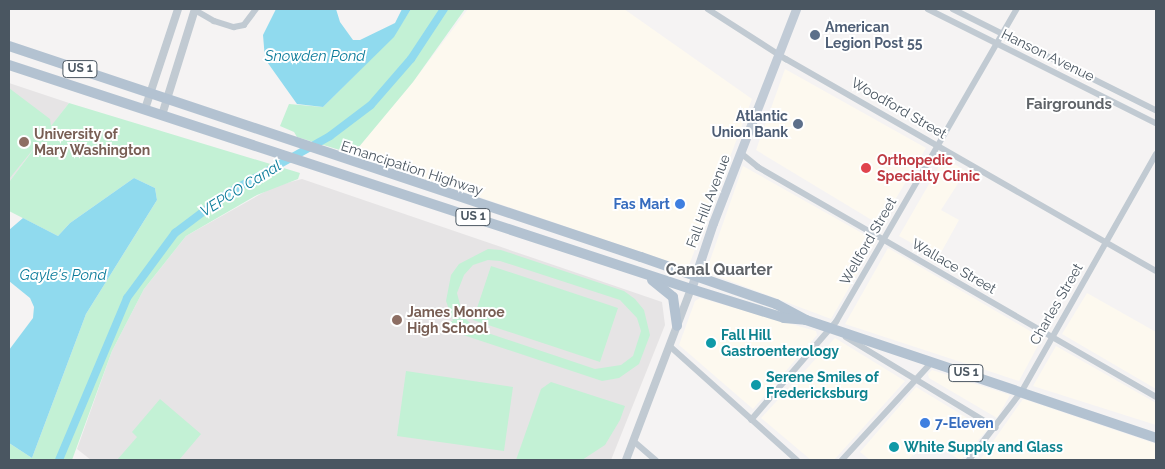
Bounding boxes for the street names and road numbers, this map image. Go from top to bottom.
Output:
street label: Hanson Avenue [998,25,1098,85]
road number: US 1 [61,60,99,78]
street label: Woodford Street [848,74,950,142]
street label: Emancipation Highway [339,137,485,199]
street label: Fall Hill Avenue [682,151,734,251]
street label: Wellford Street [836,194,900,288]
road number: US 1 [454,208,492,226]
street label: Wallace Street [909,235,999,297]
street label: Charles Street [1026,260,1086,348]
road number: US 1 [947,363,985,382]

